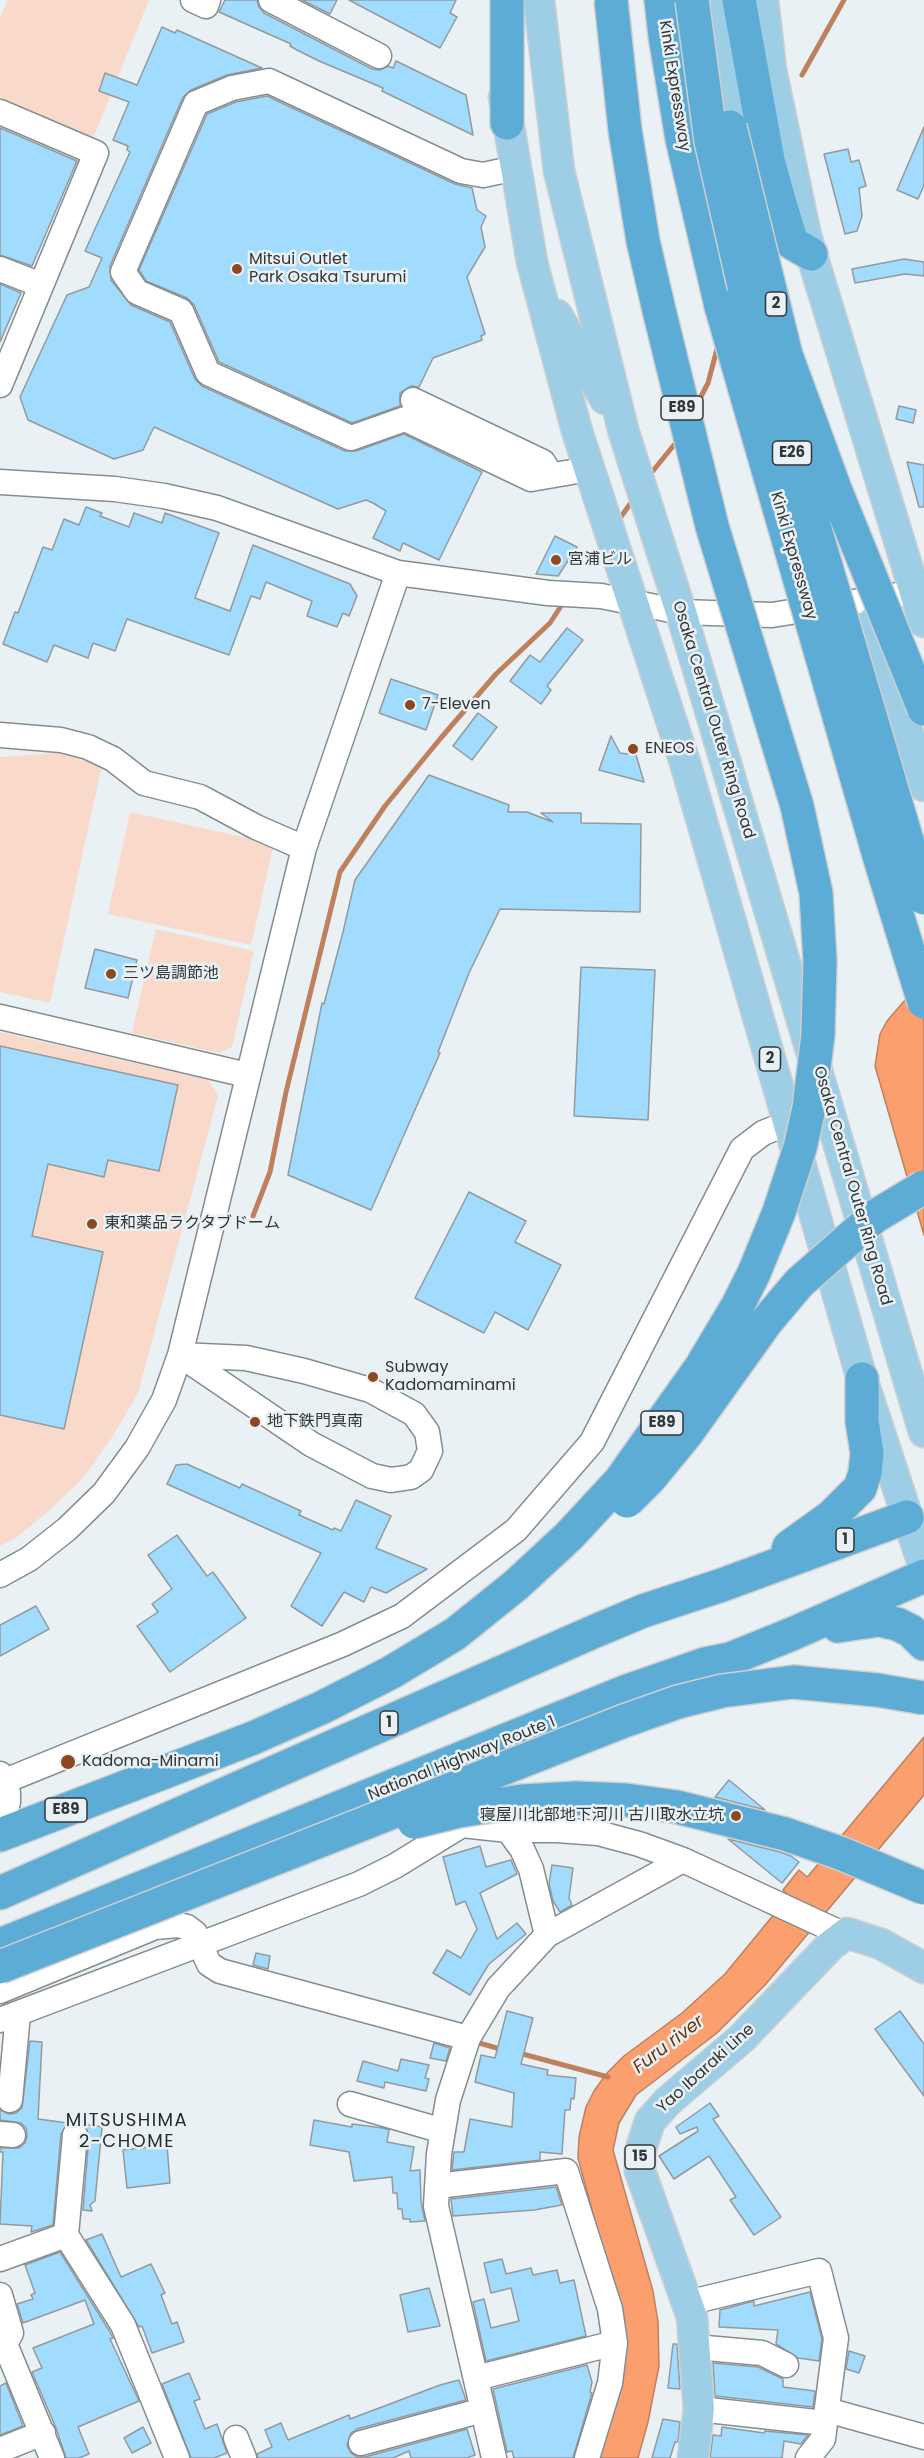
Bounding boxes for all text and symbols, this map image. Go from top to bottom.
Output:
street label: Kinki Expressway [654,19,694,153]
place label: Mitsui Outlet Park Osaka Tsurumi [249,250,407,288]
marker: Mitsui Outlet Park Osaka Tsurumi [230,262,244,276]
road number: 2 [766,292,786,316]
road number: E89 [661,396,703,420]
road number: E26 [772,441,812,465]
street label: Kinki Expressway [766,490,820,622]
place label: 宮浦ビル [568,550,632,570]
marker: 宮浦ビル [549,553,563,567]
street label: Osaka Central Outer Ring Road [668,599,758,841]
place label: 7-Eleven [422,695,491,715]
marker: 7-Eleven [403,698,417,712]
place label: ENEOS [645,739,695,759]
marker: ENEOS [626,742,640,756]
place label: 三ツ島調節池 [123,964,219,984]
marker: 三ツ島調節池 [104,967,118,981]
road number: 2 [760,1047,780,1071]
street label: Osaka Central Outer Ring Road [809,1064,895,1308]
place label: 東和薬品ラクタブドーム [104,1214,280,1234]
marker: 東和薬品ラクタブドーム [85,1217,99,1231]
place label: Subway Kadomaminami [385,1358,516,1396]
marker: Subway Kadomaminami [366,1370,380,1384]
road number: E89 [641,1411,683,1435]
place label: 地下鉄門真南 [267,1412,363,1432]
marker: 地下鉄門真南 [248,1415,262,1429]
road number: 1 [836,1528,854,1552]
road number: 1 [380,1711,398,1735]
street label: National Highway Route 1 [366,1713,558,1805]
place label: Kadoma-Minami [82,1752,219,1772]
marker: Kadoma-Minami [59,1753,77,1771]
road number: E89 [45,1798,87,1822]
place label: 寝屋川北部地下河川 古川取水立坑 [480,1806,724,1826]
marker: 寝屋川北部地下河川 古川取水立坑 [729,1809,743,1823]
water label: Furu river [629,2011,709,2079]
street label: Yao Ibaraki Line [653,2020,759,2118]
district label: MITSUSHIMA 2-CHOME [66,2110,188,2152]
road number: 15 [625,2145,655,2169]

